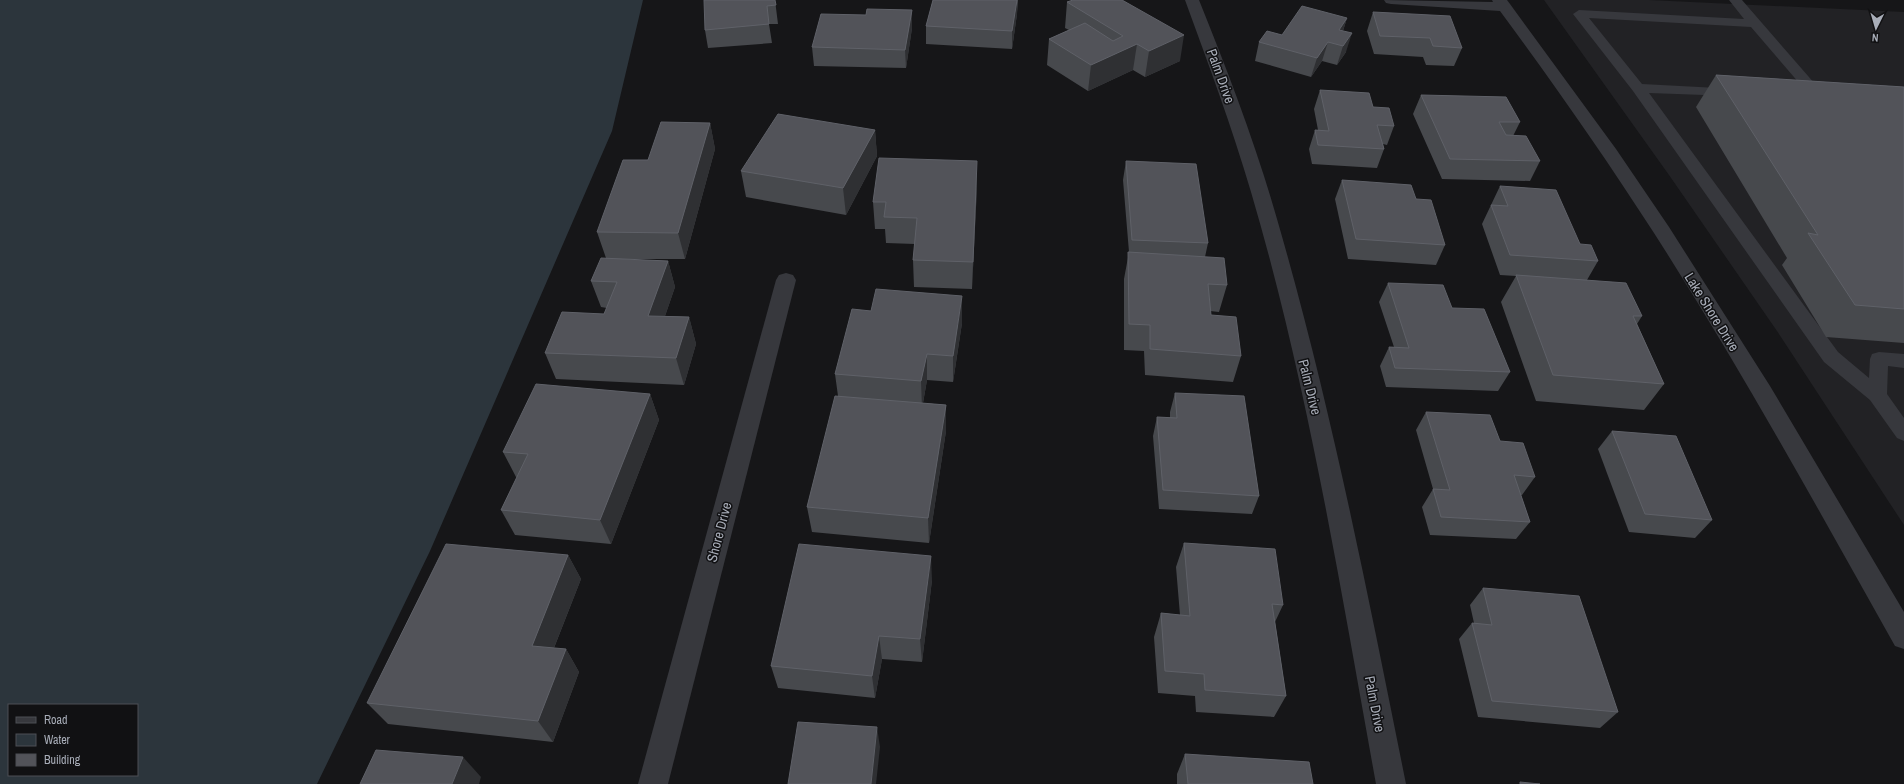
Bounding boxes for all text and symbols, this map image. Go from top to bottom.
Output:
north arrow [1856,8,1896,48]
text: N [1871,31,1879,45]
street label: Palm Drive [1203,46,1239,106]
street label: Lake Shore Drive [1681,269,1743,355]
street label: Palm Drive [1294,357,1326,417]
street label: Shore Drive [702,500,736,564]
street label: Palm Drive [1361,674,1389,734]
legend [8,704,138,776]
text: Road [44,712,68,728]
text: Water [44,732,71,748]
text: Building [44,752,81,768]

